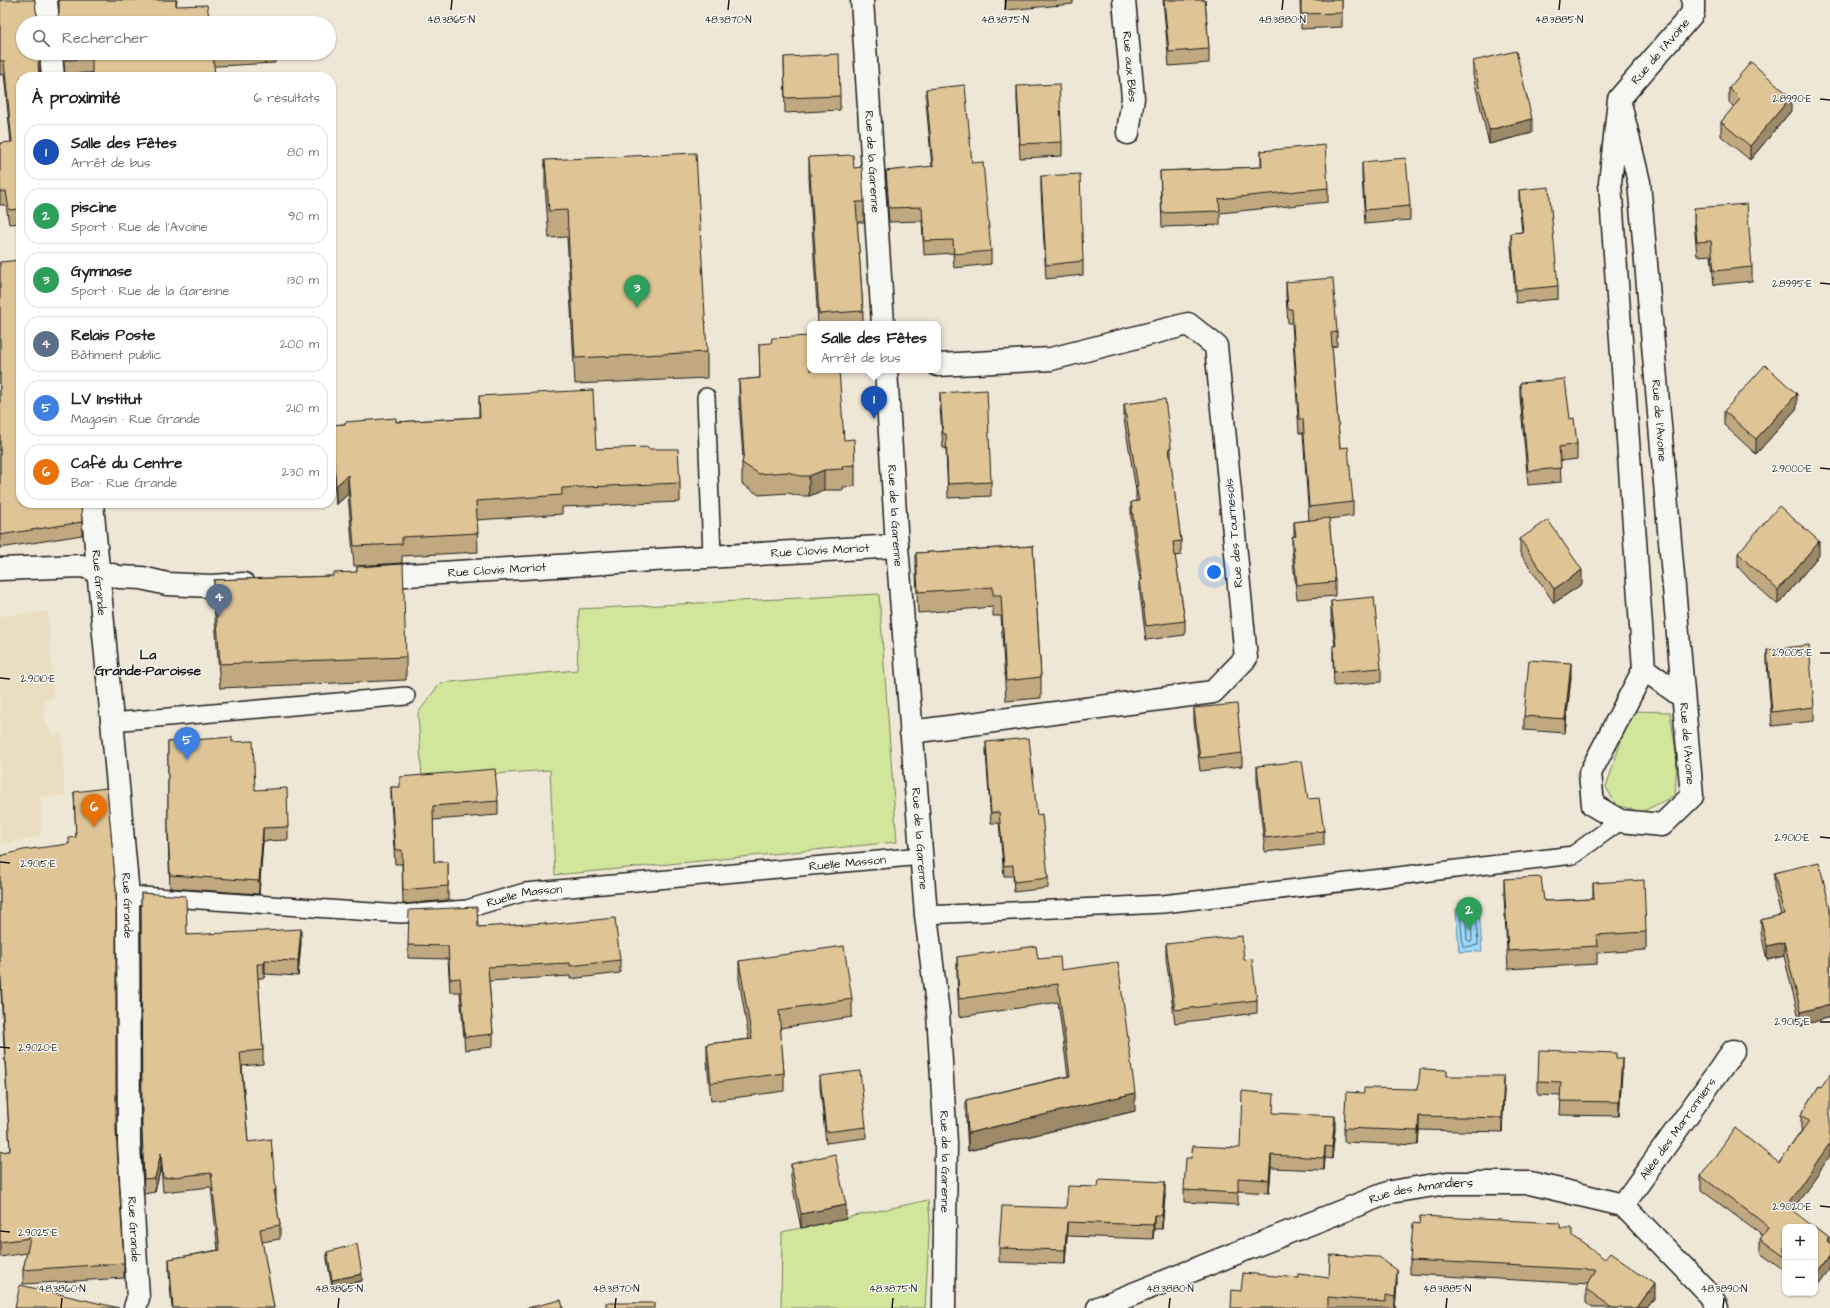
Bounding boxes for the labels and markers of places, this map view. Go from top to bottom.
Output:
pin: 3 [624,275,650,308]
pin: 1 [861,386,887,419]
pin: 4 [206,584,232,617]
pin: 5 [174,727,200,760]
pin: 6 [81,794,107,827]
pin: 2 [1456,897,1482,930]

